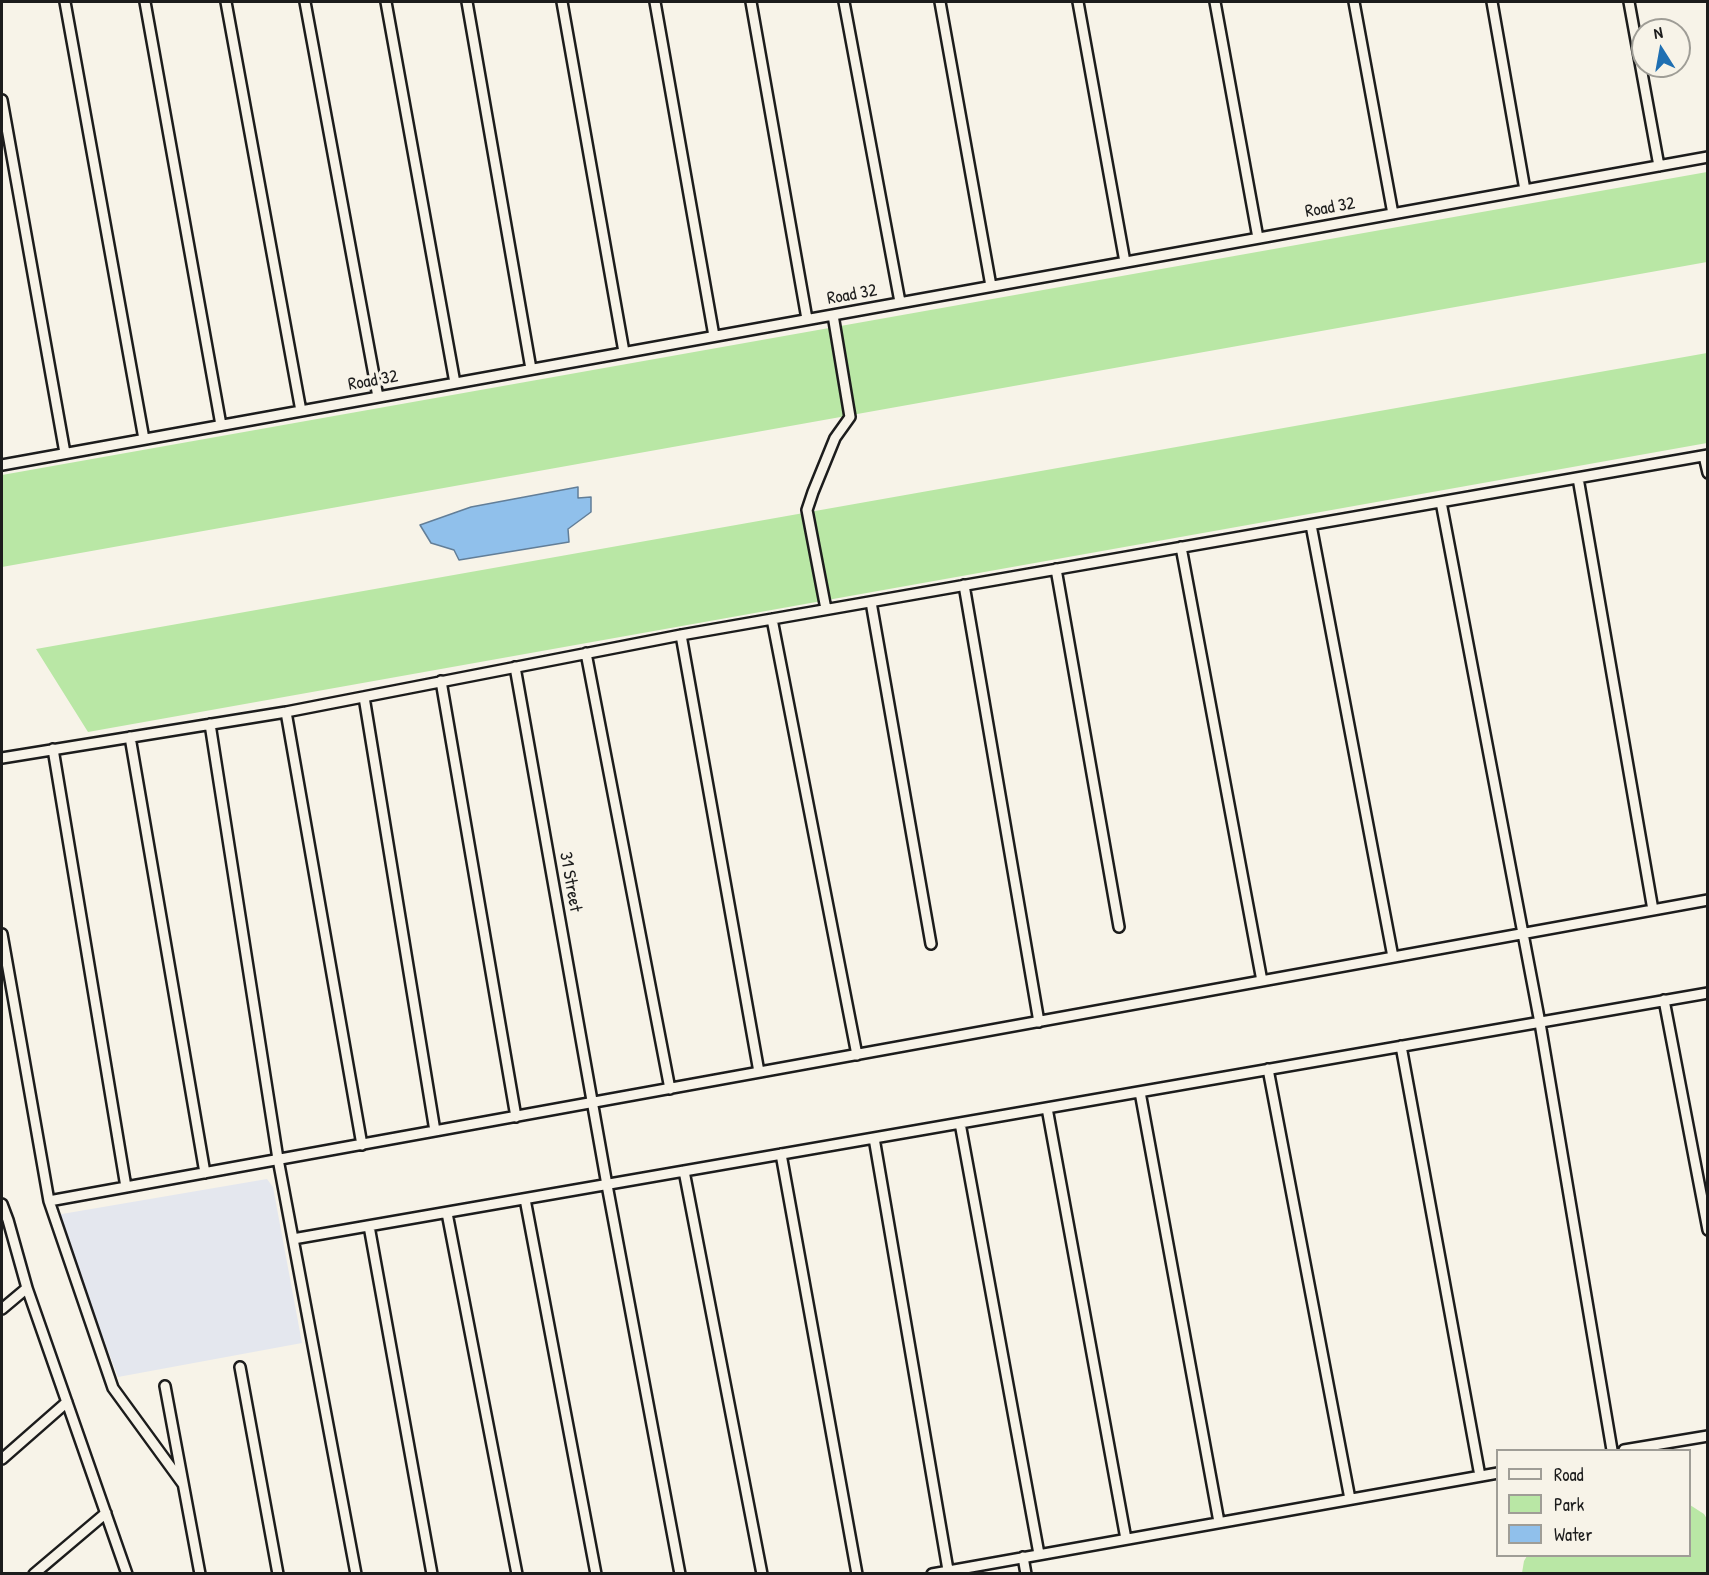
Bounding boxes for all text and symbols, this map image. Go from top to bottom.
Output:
north arrow [1631,18,1691,78]
text: N [1652,21,1664,44]
street label: Road 32 [1303,193,1357,223]
street label: Road 32 [825,280,879,310]
street label: Road 32 [346,366,400,396]
street label: 31 Street [554,850,586,914]
legend [1496,1449,1691,1557]
text: Road [1554,1462,1584,1487]
text: Park [1554,1492,1584,1517]
text: Water [1554,1522,1592,1547]

